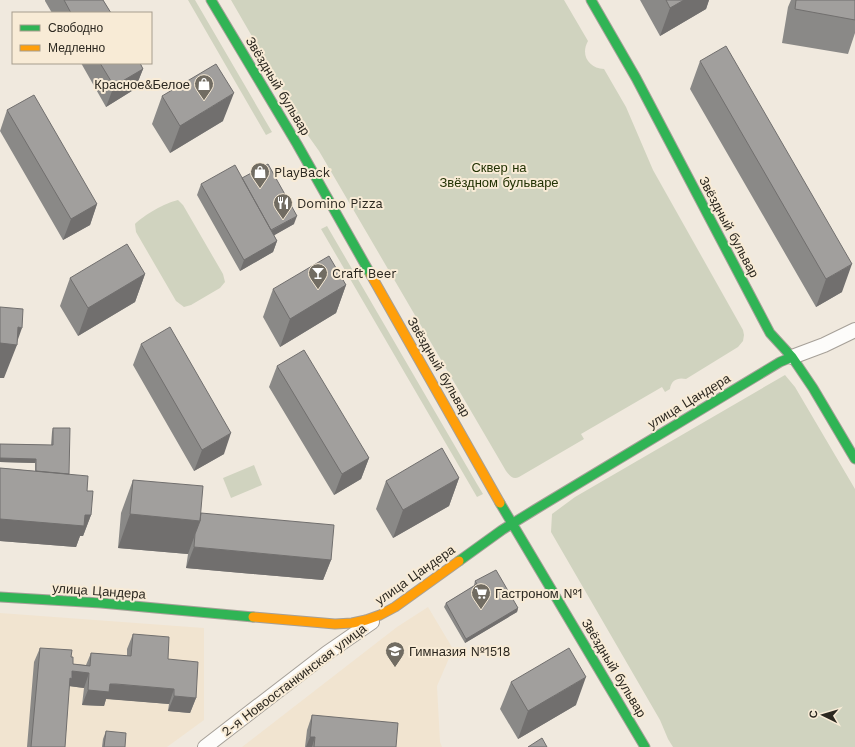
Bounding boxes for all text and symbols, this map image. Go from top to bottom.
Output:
legend [12,12,152,64]
text: Свободно [48,21,103,35]
street label: Звёздный бульвар [243,34,313,138]
text: Медленно [48,41,105,55]
shop icon: Красное&Белое [193,73,215,101]
place label: Красное&Белое [94,77,190,92]
park label: Сквер на Звёздном бульваре [439,160,559,190]
shop icon: PlayBack [249,161,271,189]
place label: PlayBack [274,165,331,180]
street label: Звёздный бульвар [696,174,762,280]
restaurant icon: Domino Pizza [272,192,294,220]
place label: Domino Pizza [297,196,384,211]
bar icon: Craft Beer [307,262,329,290]
place label: Craft Beer [332,266,396,281]
street label: Звёздный бульвар [404,315,474,419]
street label: улица Цандера [645,370,734,432]
street label: улица Цандера [372,542,458,608]
street label: улица Цандера [52,580,147,602]
supermarket icon: Гастроном №1 [470,582,492,610]
place label: Гастроном №1 [495,586,583,601]
street label: Звёздный бульвар [579,616,649,720]
street label: 2-я Новоостанкинская улица [219,620,370,739]
school or university icon: Гимназия №1518 [384,640,406,668]
place label: Гимназия №1518 [409,644,510,659]
north arrow [803,695,843,735]
text: С [807,710,820,719]

